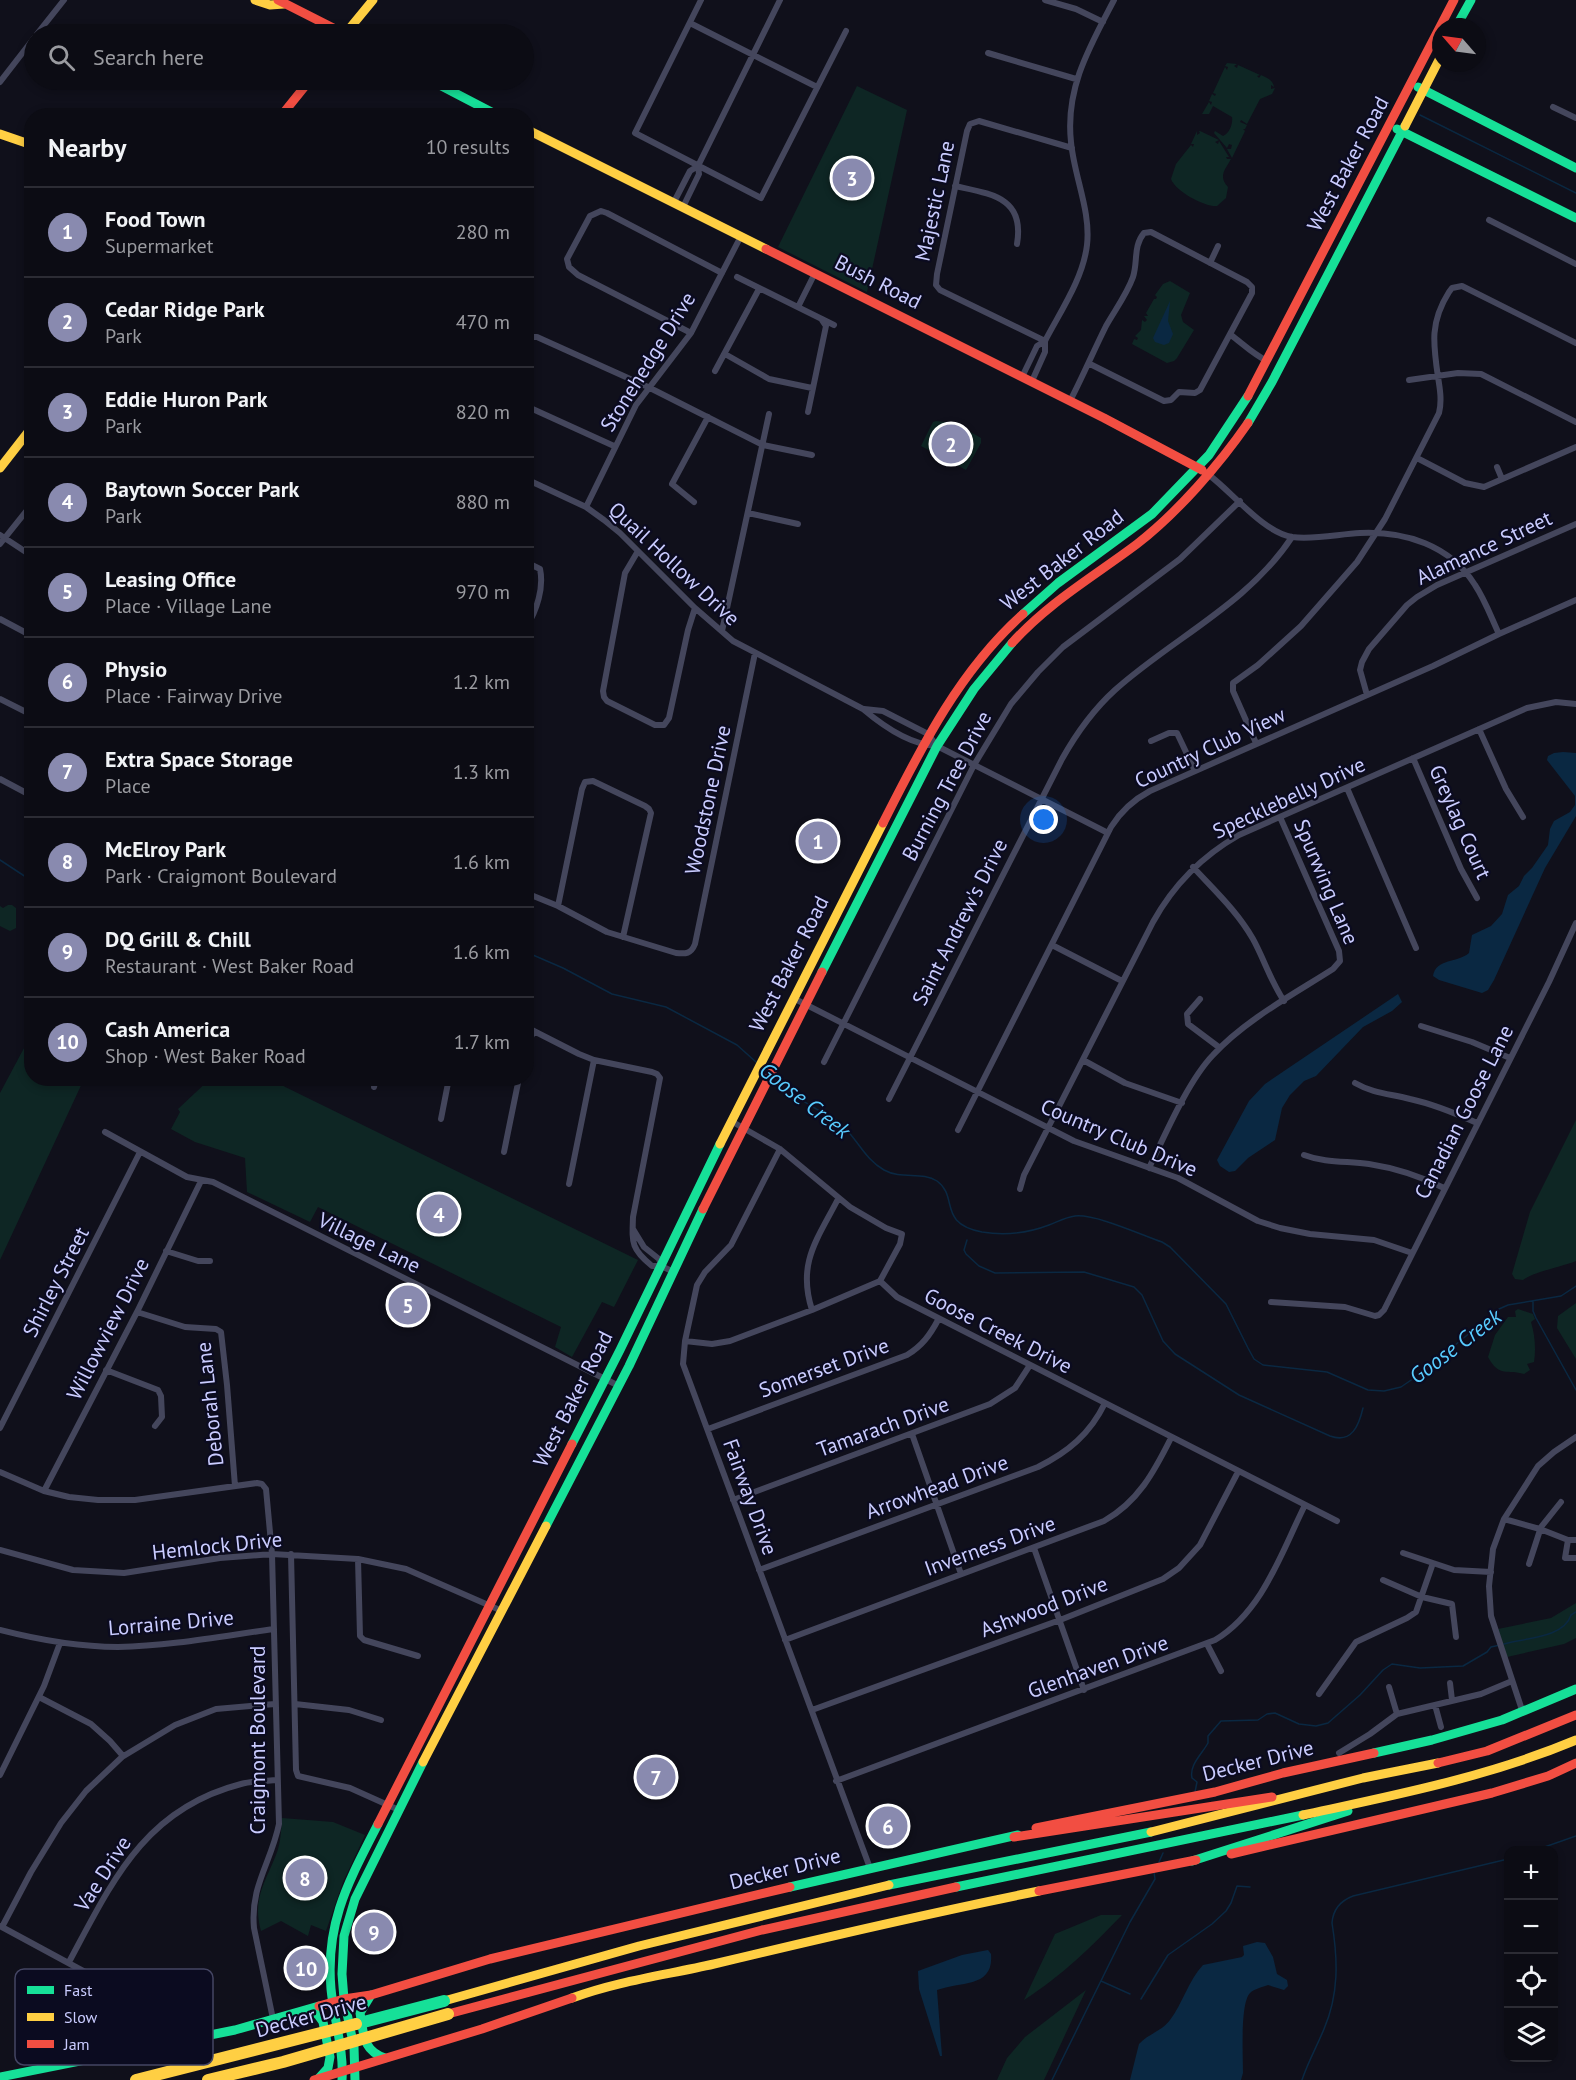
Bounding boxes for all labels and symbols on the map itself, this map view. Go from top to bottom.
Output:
north arrow [1432,18,1486,72]
street label: West Baker Road [1301,92,1394,236]
street label: Majestic Lane [909,138,960,264]
pin: 3 [832,156,872,201]
street label: Bush Road [830,248,926,315]
street label: Stonehedge Drive [594,287,701,437]
pin: 2 [932,422,970,466]
street label: Quail Hollow Drive [603,496,746,631]
street label: West Baker Road [995,503,1129,616]
street label: Alamance Street [1412,504,1556,591]
street label: Country Club View [1130,701,1290,794]
street label: Burning Tree Drive [896,706,997,865]
street label: Woodstone Drive [678,723,737,877]
street label: Specklebelly Drive [1208,750,1369,845]
street label: Greylag Court [1423,761,1498,883]
your location [1029,805,1058,834]
street label: Spurwing Lane [1288,815,1365,948]
pin: 1 [798,818,838,864]
street label: Saint Andrew's Drive [906,834,1013,1010]
street label: West Baker Road [743,891,834,1036]
street label: Canadian Goose Lane [1408,1020,1519,1203]
water label: Goose Creek [754,1056,857,1145]
street label: Country Club Drive [1037,1092,1202,1183]
pin: 4 [420,1192,458,1236]
street label: Village Lane [313,1206,425,1279]
street label: Shirley Street [16,1222,95,1341]
street label: Willowview Drive [60,1253,155,1404]
pin: 5 [388,1282,428,1328]
street label: Goose Creek Drive [920,1282,1077,1379]
water label: Goose Creek [1403,1302,1508,1390]
street label: West Baker Road [527,1326,618,1471]
street label: Somerset Drive [755,1331,893,1404]
street label: Deborah Lane [190,1341,229,1467]
street label: Tamarach Drive [813,1390,953,1463]
street label: Fairway Drive [717,1435,784,1559]
street label: Arrowhead Drive [862,1448,1012,1525]
street label: Inverness Drive [920,1509,1059,1582]
street label: Hemlock Drive [150,1525,283,1566]
street label: Ashwood Drive [976,1570,1111,1643]
street label: Lorraine Drive [107,1604,235,1641]
street label: Glenhaven Drive [1024,1629,1172,1704]
street label: Craigmont Boulevard [244,1646,271,1834]
street label: Decker Drive [1199,1734,1316,1787]
pin: 7 [636,1754,676,1800]
pin: 6 [868,1804,908,1848]
street label: Vae Drive [68,1831,137,1917]
street label: Decker Drive [726,1842,843,1895]
pin: 8 [286,1856,324,1900]
pin: 9 [354,1910,394,1954]
pin: 10 [286,1946,326,1990]
legend [15,1969,213,2065]
text: Fast [64,1980,93,2000]
street label: Decker Drive [252,1988,369,2043]
text: Slow [64,2007,98,2027]
text: Jam [63,2034,90,2054]

